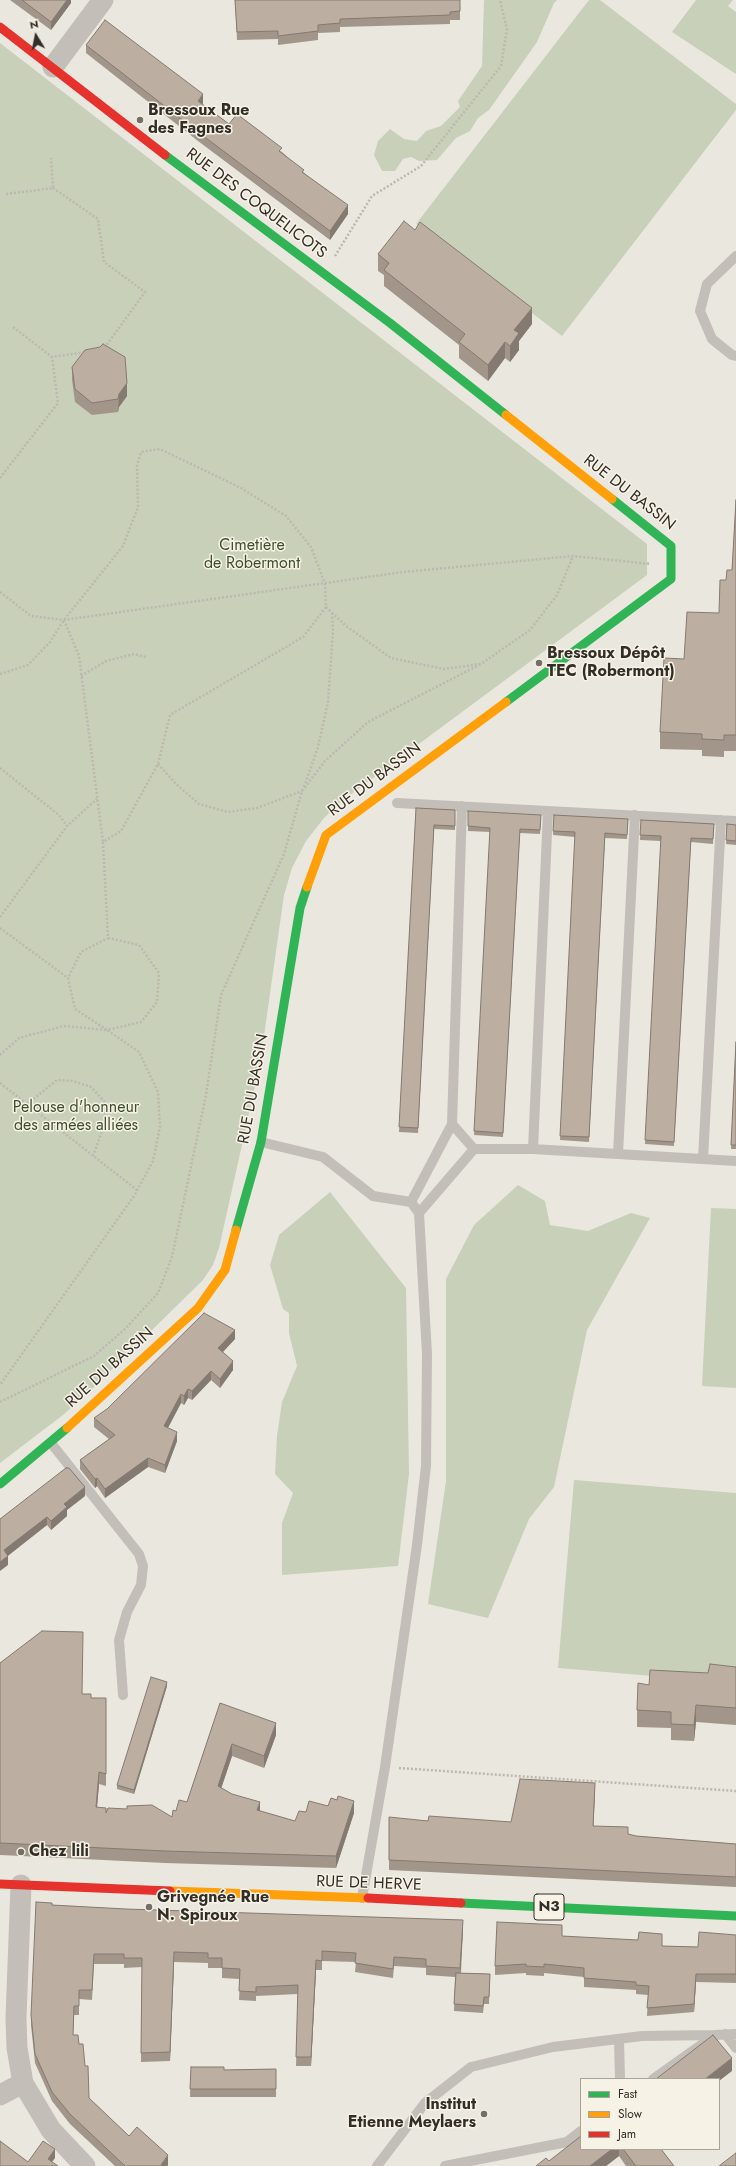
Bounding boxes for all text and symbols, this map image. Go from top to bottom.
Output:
north arrow [16,16,56,56]
text: N [28,16,40,33]
place label: Bressoux Rue des Fagnes [148,101,249,139]
marker: Bressoux Rue des Fagnes [135,115,145,125]
street label: RUE DES COQUELICOTS [182,145,330,263]
street label: RUE DU BASSIN [579,451,679,535]
park label: Cimetière de Robermont [204,536,300,574]
place label: Bressoux Dépôt TEC (Robermont) [547,644,675,682]
marker: Bressoux Dépôt TEC (Robermont) [534,658,544,668]
street label: RUE DU BASSIN [325,739,425,821]
street label: RUE DU BASSIN [235,1032,273,1146]
park label: Pelouse d'honneur des armées alliées [13,1098,139,1136]
street label: RUE DU BASSIN [62,1324,158,1412]
place label: Chez lili [29,1842,89,1862]
marker: Chez lili [16,1847,26,1857]
street label: RUE DE HERVE [316,1873,422,1895]
place label: Grivegnée Rue N. Spiroux [157,1888,269,1926]
road number: N3 [534,1894,564,1920]
marker: Grivegnée Rue N. Spiroux [144,1902,154,1912]
legend [580,2078,720,2150]
text: Fast [618,2085,637,2103]
place label: Institut Etienne Meylaers [348,2095,476,2133]
text: Slow [618,2105,642,2123]
marker: Institut Etienne Meylaers [479,2109,489,2119]
text: Jam [618,2125,636,2143]

